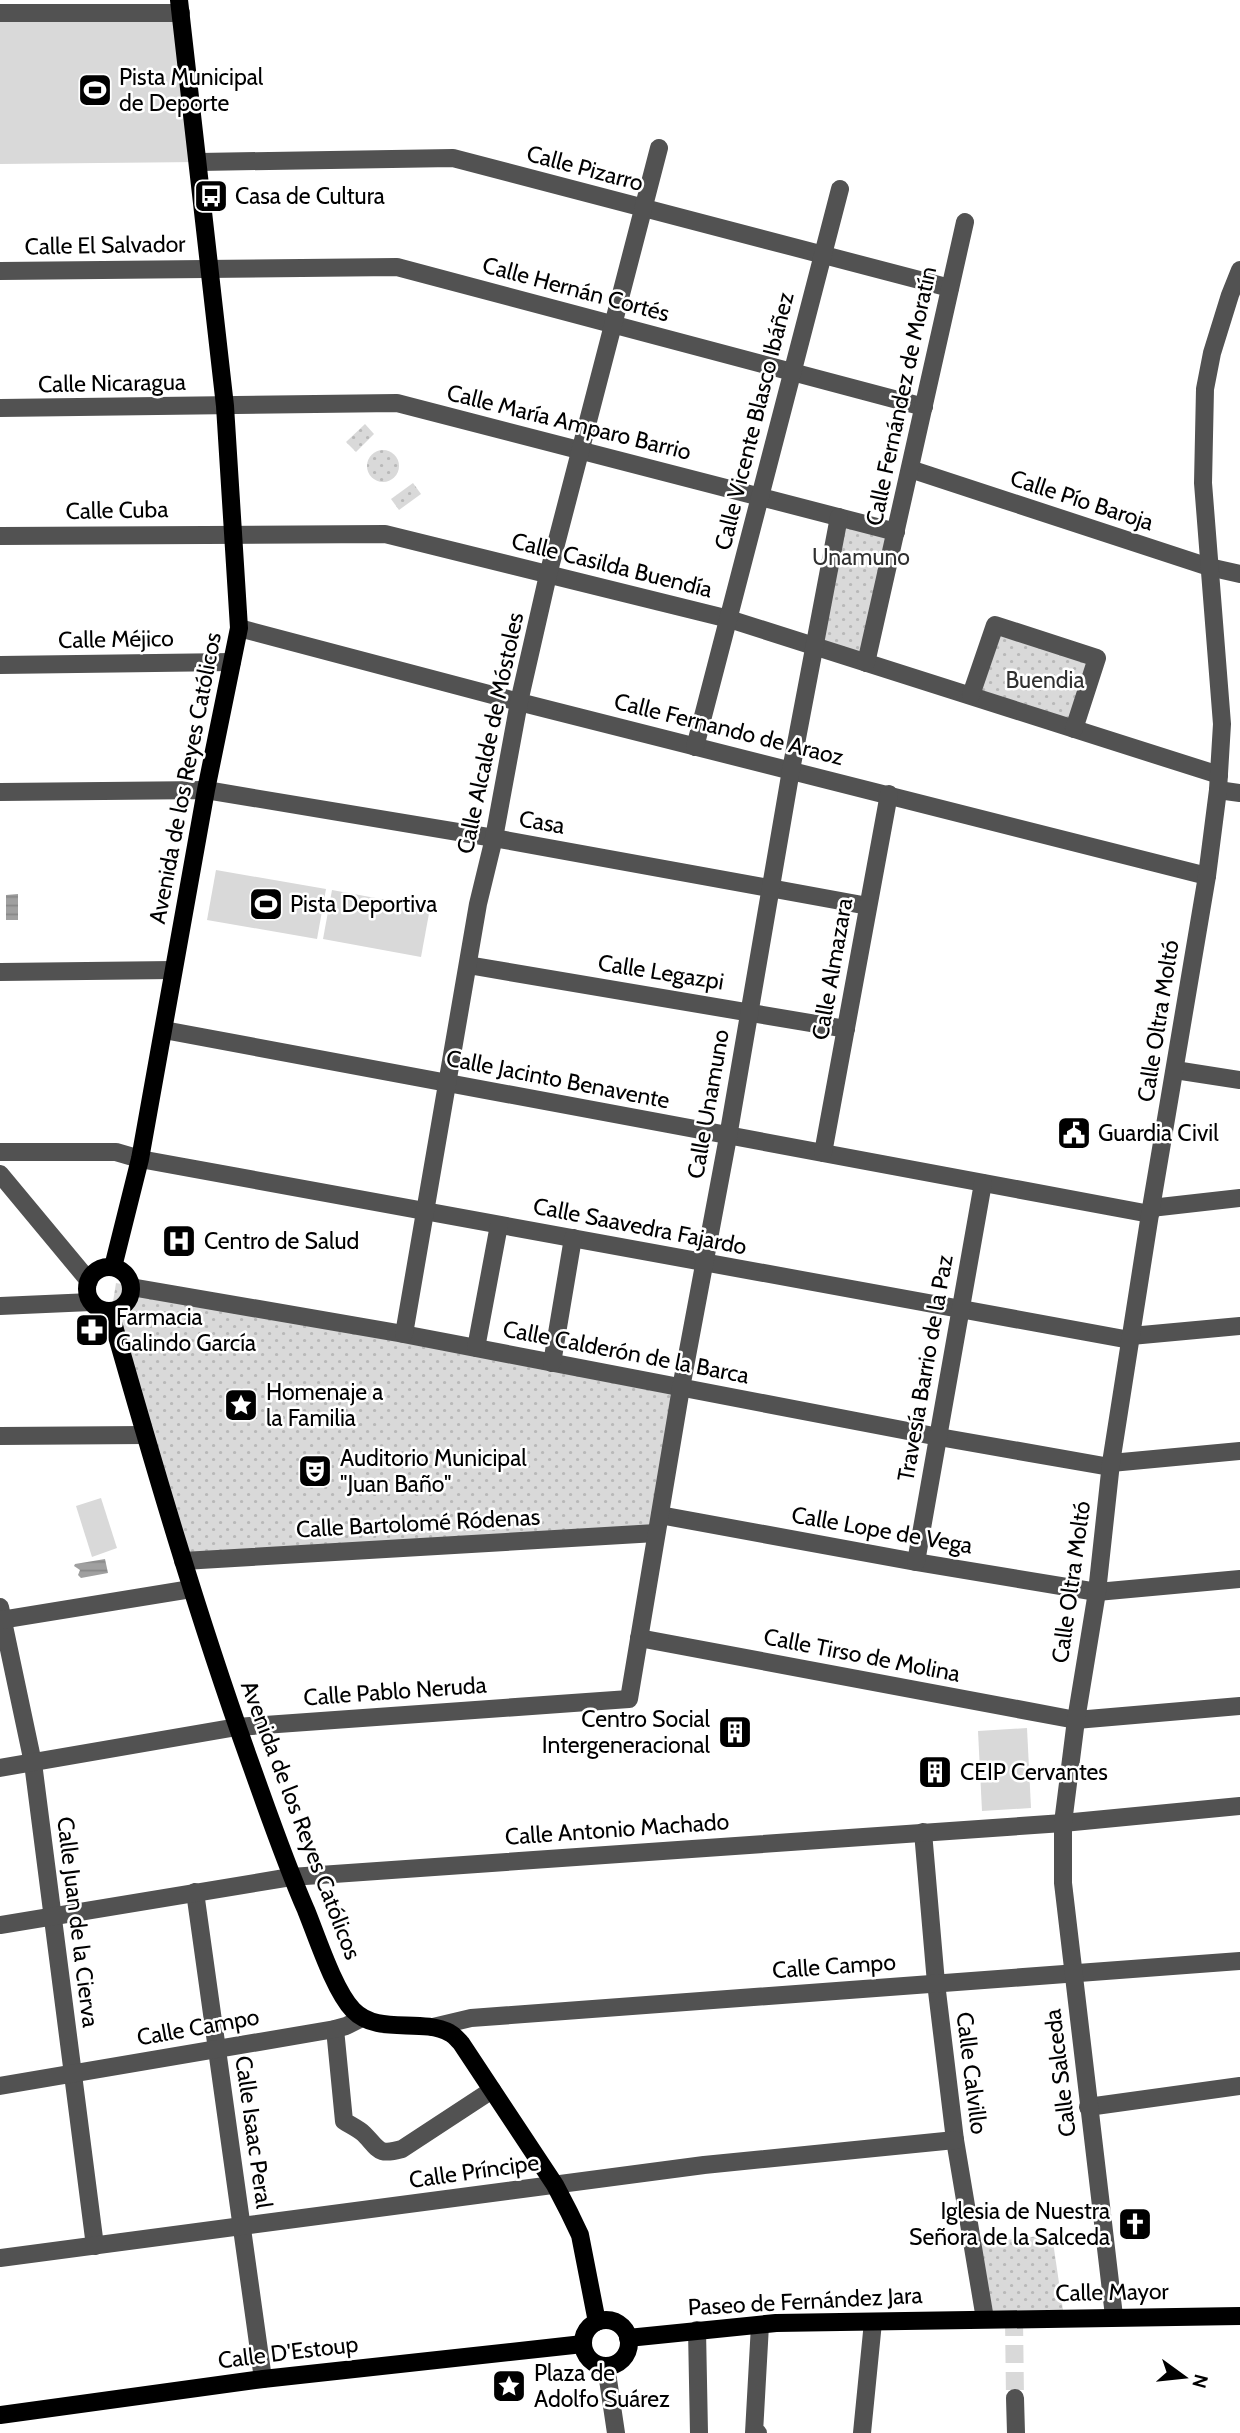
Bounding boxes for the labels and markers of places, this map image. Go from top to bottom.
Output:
place label: Pista Municipal de Deporte [119,63,264,117]
sports icon: Pista Municipal de Deporte [76,71,114,109]
bus stop icon: Casa de Cultura [192,177,230,215]
place label: Casa de Cultura [235,182,385,210]
sports icon: Pista Deportiva [247,885,285,923]
place label: Pista Deportiva [290,890,437,918]
public building icon: Guardia Civil [1055,1114,1093,1152]
place label: Guardia Civil [1098,1119,1219,1147]
hospital icon: Centro de Salud [160,1222,198,1260]
place label: Centro de Salud [204,1227,359,1255]
place label: Farmacia Galindo García [116,1303,256,1357]
pharmacy icon: Farmacia Galindo García [73,1311,111,1349]
place label: Homenaje a la Familia [266,1378,383,1432]
place icon: Homenaje a la Familia [222,1386,260,1424]
place label: Auditorio Municipal "Juan Baño" [340,1444,527,1498]
theatre icon: Auditorio Municipal "Juan Baño" [296,1452,334,1490]
place label: Centro Social Intergeneracional [542,1705,711,1759]
building icon: Centro Social Intergeneracional [716,1713,754,1751]
building icon: CEIP Cervantes [916,1753,954,1791]
place label: CEIP Cervantes [960,1758,1108,1786]
place label: Iglesia de Nuestra Señora de la Salceda [909,2197,1110,2251]
church icon: Iglesia de Nuestra Señora de la Salceda [1116,2205,1154,2243]
place label: Plaza de Adolfo Suárez [534,2359,670,2413]
place icon: Plaza de Adolfo Suárez [490,2367,528,2405]

